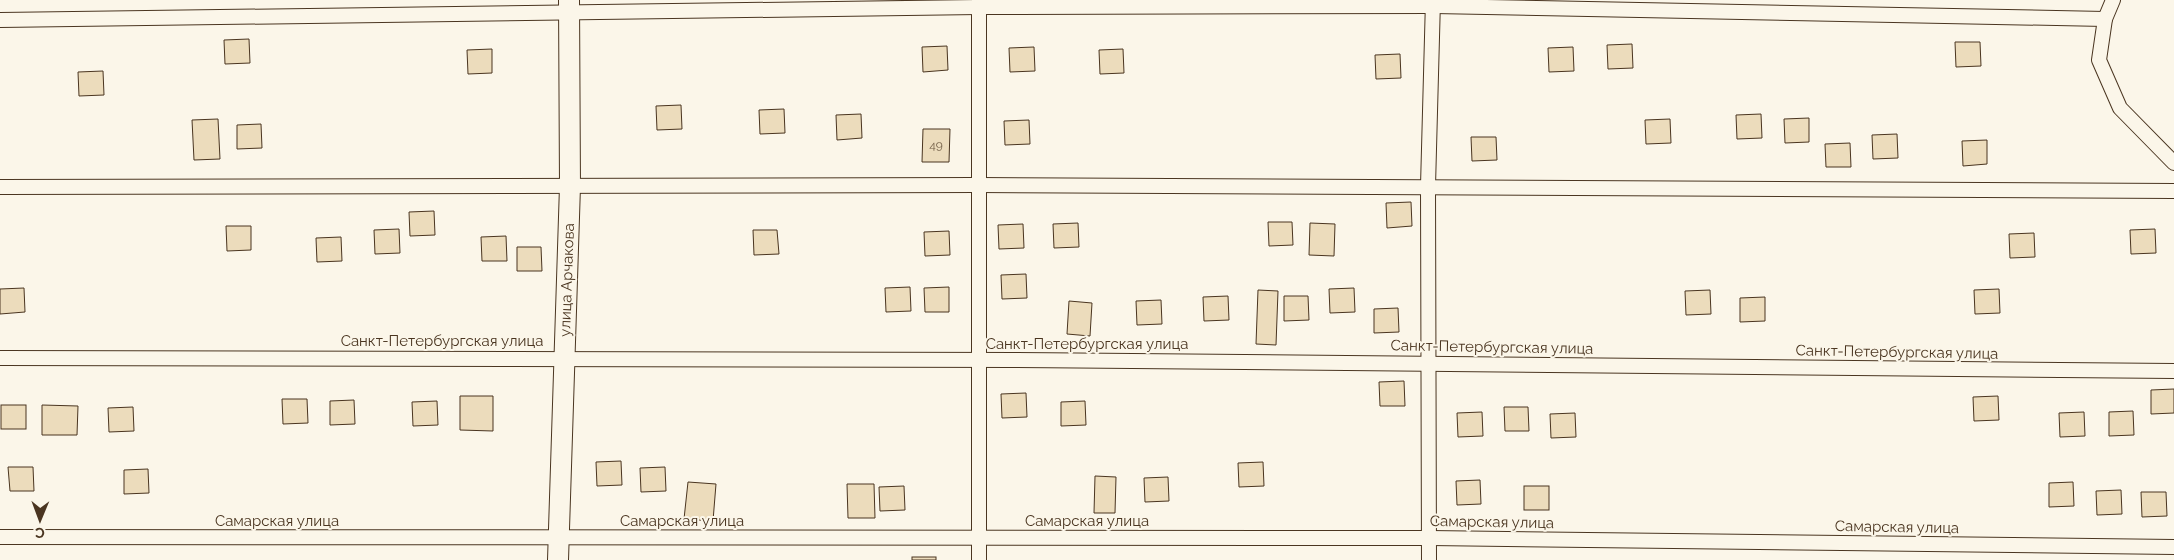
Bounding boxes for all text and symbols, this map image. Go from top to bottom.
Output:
house number: 49 [929,138,943,152]
street label: улица Арчакова [556,223,578,337]
street label: Санкт-Петербургская улица [341,332,543,350]
street label: Санкт-Петербургская улица [986,335,1188,353]
street label: Санкт-Петербургская улица [1390,336,1594,358]
street label: Санкт-Петербургская улица [1795,341,1999,363]
north arrow [15,495,65,545]
street label: Самарская улица [215,512,339,530]
street label: Самарская улица [620,512,744,530]
street label: Самарская улица [1025,512,1149,530]
street label: Самарская улица [1430,512,1554,532]
street label: Самарская улица [1835,517,1959,537]
text: С [34,525,45,541]

